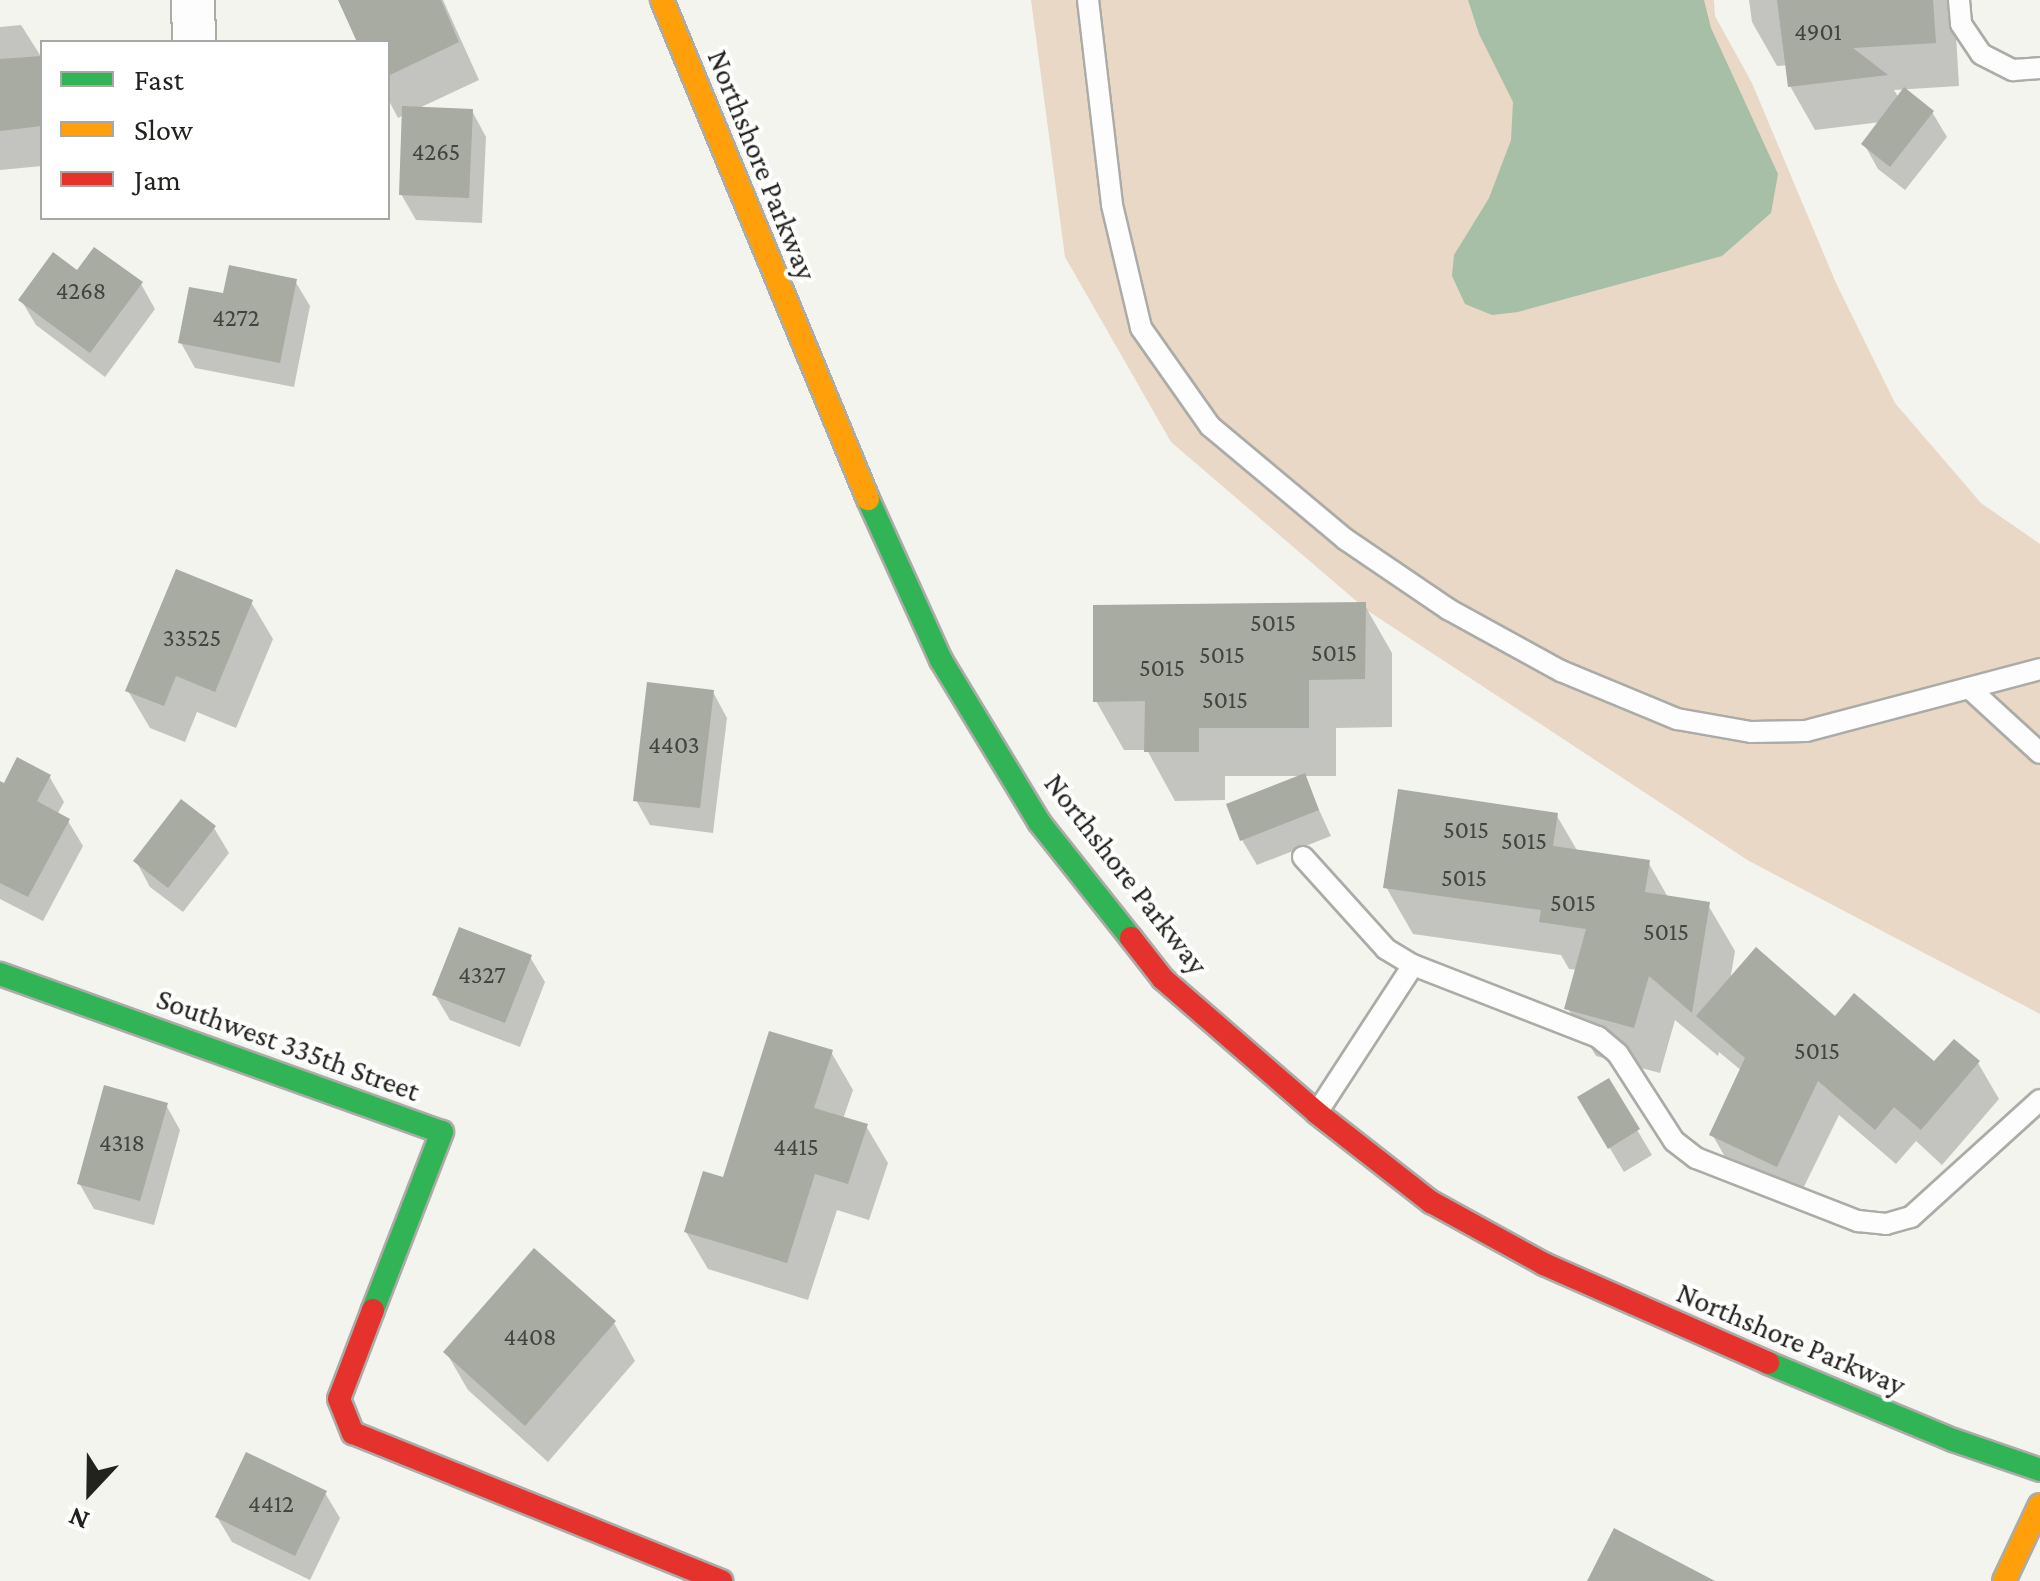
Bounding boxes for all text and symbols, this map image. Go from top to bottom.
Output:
house number: 4901 [1794,17,1842,47]
legend [40,40,390,220]
street label: Northshore Parkway [699,45,825,285]
text: Fast [134,63,184,96]
text: Slow [134,113,193,146]
house number: 4265 [412,137,460,167]
text: Jam [134,163,181,196]
house number: 4268 [56,276,106,306]
house number: 4272 [212,303,260,333]
house number: 5015 [1250,608,1296,638]
house number: 33525 [163,623,221,653]
house number: 5015 [1311,638,1357,668]
house number: 5015 [1199,640,1245,670]
house number: 5015 [1139,653,1185,683]
house number: 5015 [1202,685,1248,715]
house number: 4403 [648,730,700,760]
street label: Northshore Parkway [1036,766,1216,982]
house number: 5015 [1443,815,1489,845]
house number: 5015 [1501,826,1547,856]
house number: 5015 [1441,863,1487,893]
house number: 5015 [1550,888,1596,918]
house number: 5015 [1643,917,1689,947]
house number: 4327 [458,960,506,990]
street label: Southwest 335th Street [152,981,424,1109]
house number: 5015 [1794,1036,1840,1066]
house number: 4318 [99,1128,145,1158]
house number: 4415 [773,1132,819,1162]
street label: Northshore Parkway [1671,1275,1911,1403]
house number: 4408 [503,1322,557,1352]
north arrow [40,1441,140,1541]
house number: 4412 [248,1489,294,1519]
text: N [64,1501,93,1537]

